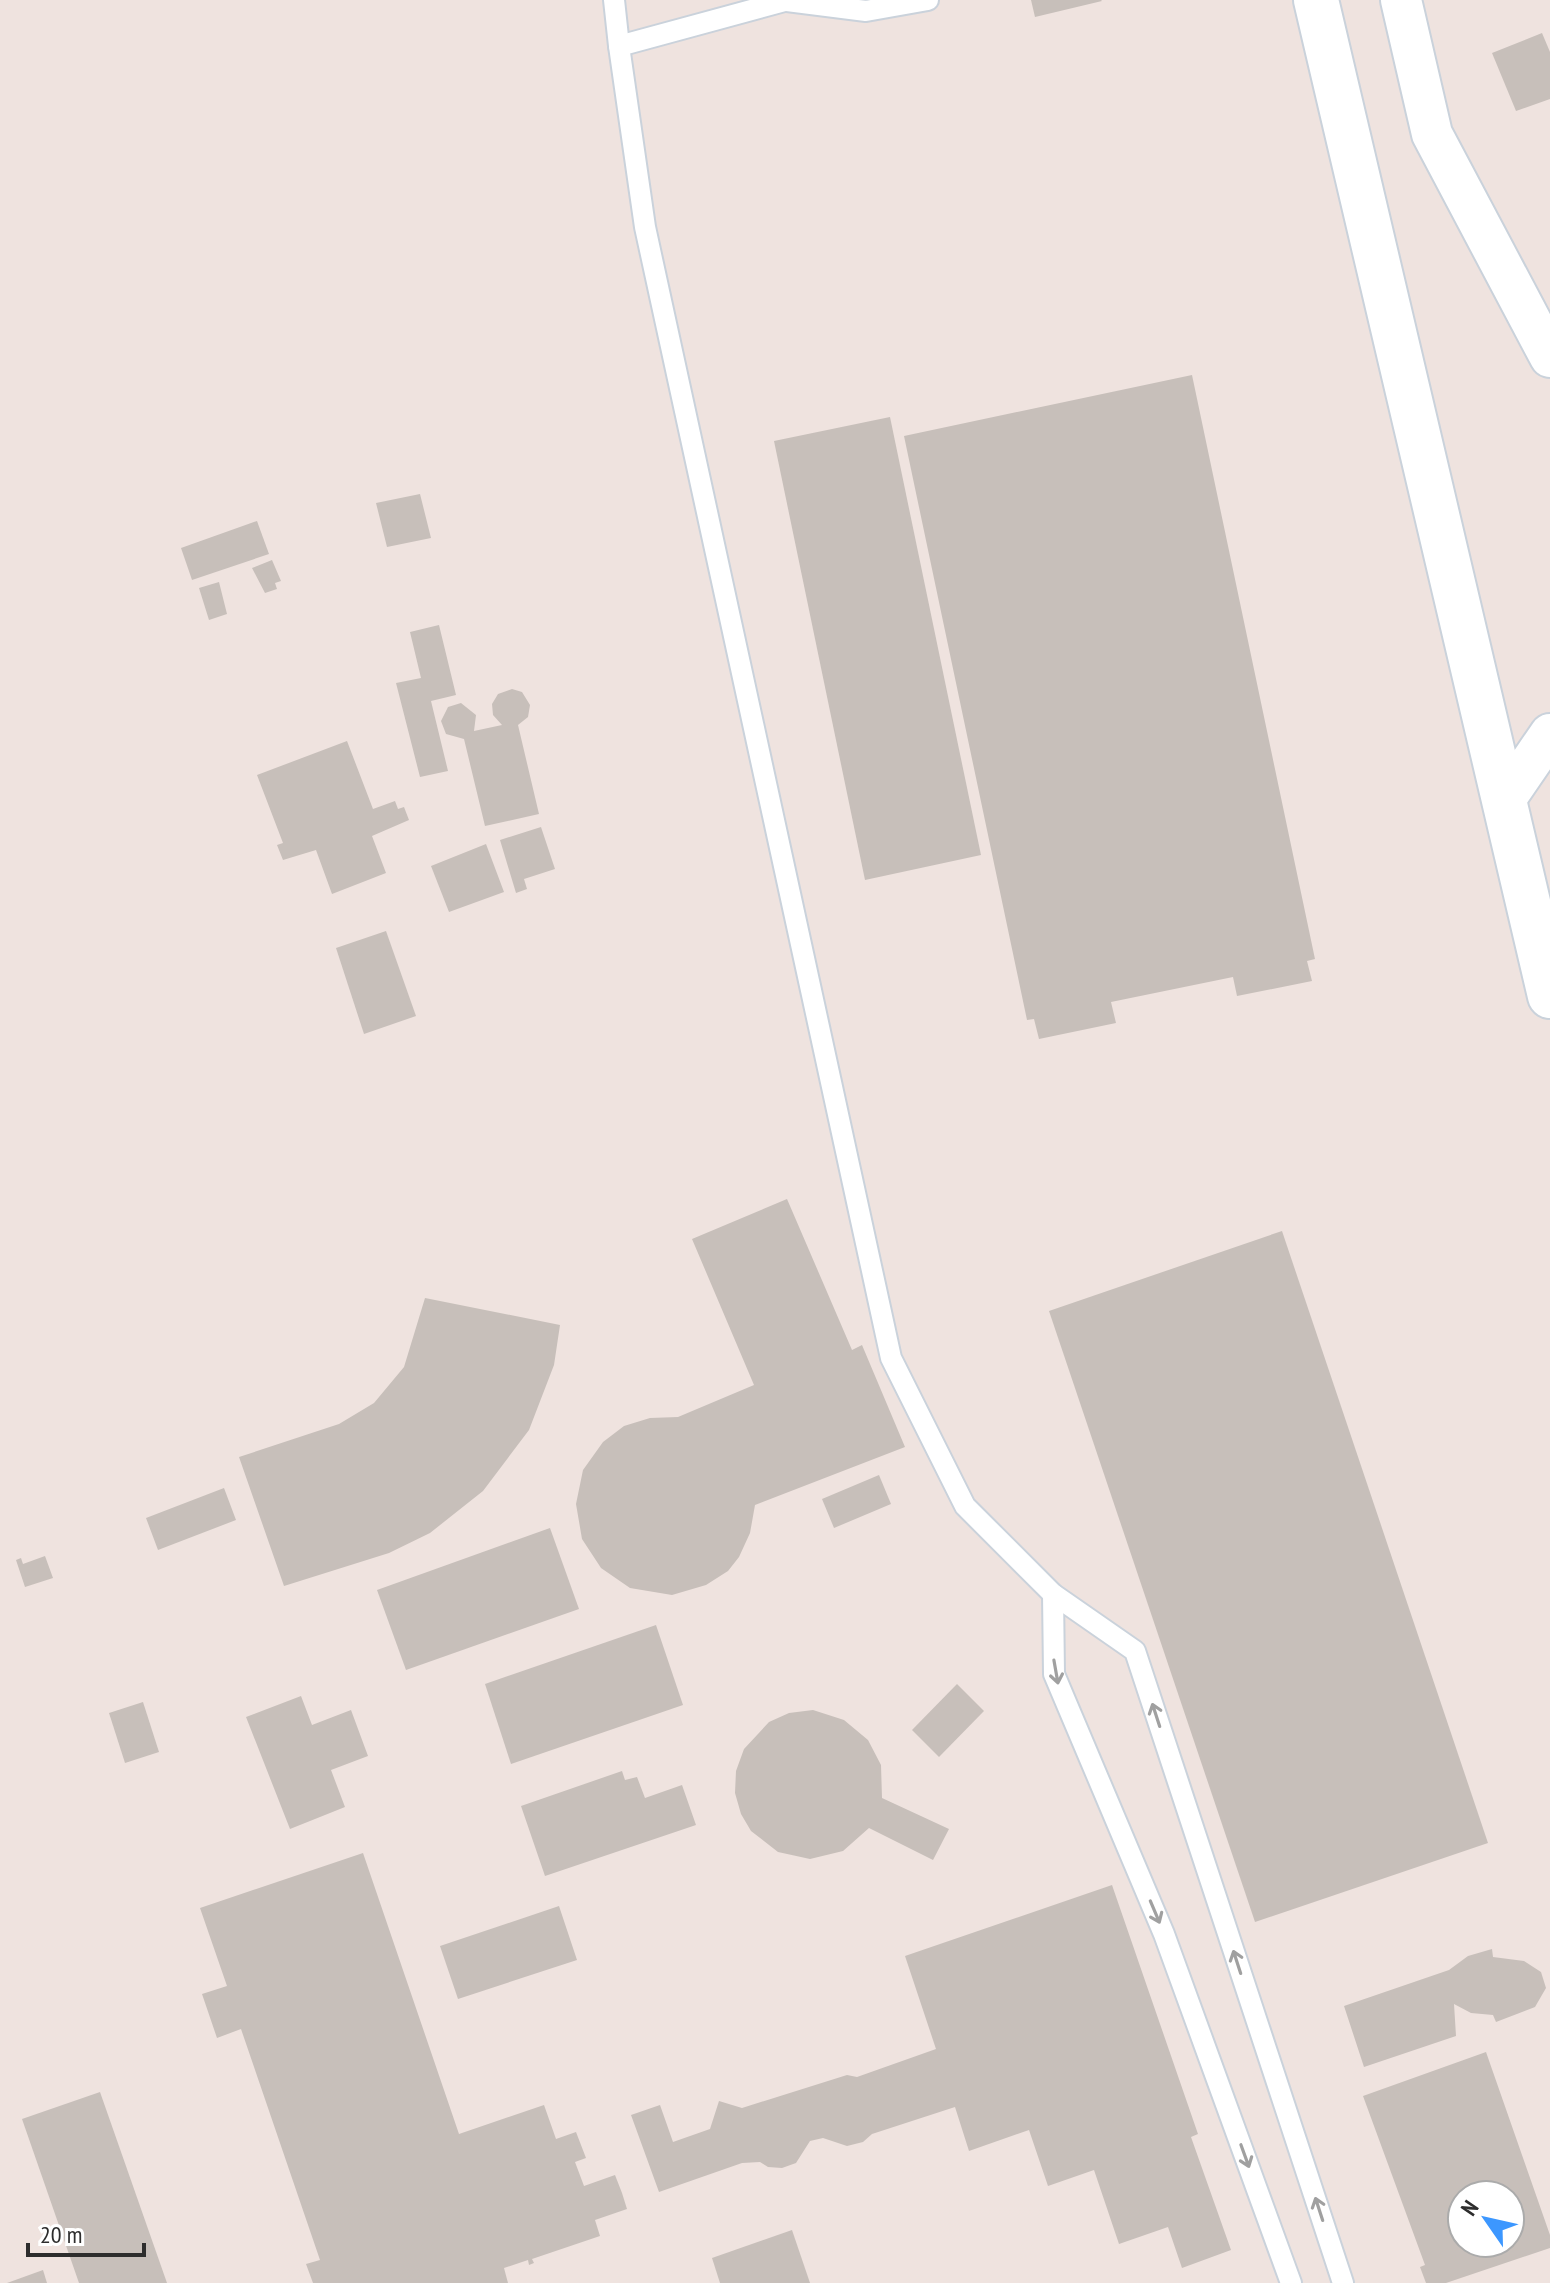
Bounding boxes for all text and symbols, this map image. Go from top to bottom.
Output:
one-way arrow [1050,1658,1065,1684]
one-way arrow [1148,1703,1162,1728]
one-way arrow [1148,1899,1163,1924]
one-way arrow [1229,1950,1243,1975]
one-way arrow [1238,2143,1253,2168]
north arrow [1446,2179,1526,2259]
text: N [1454,2195,1484,2221]
one-way arrow [1310,2197,1325,2222]
scale bar [28,2207,144,2257]
text: 20 m [40,2219,82,2250]

